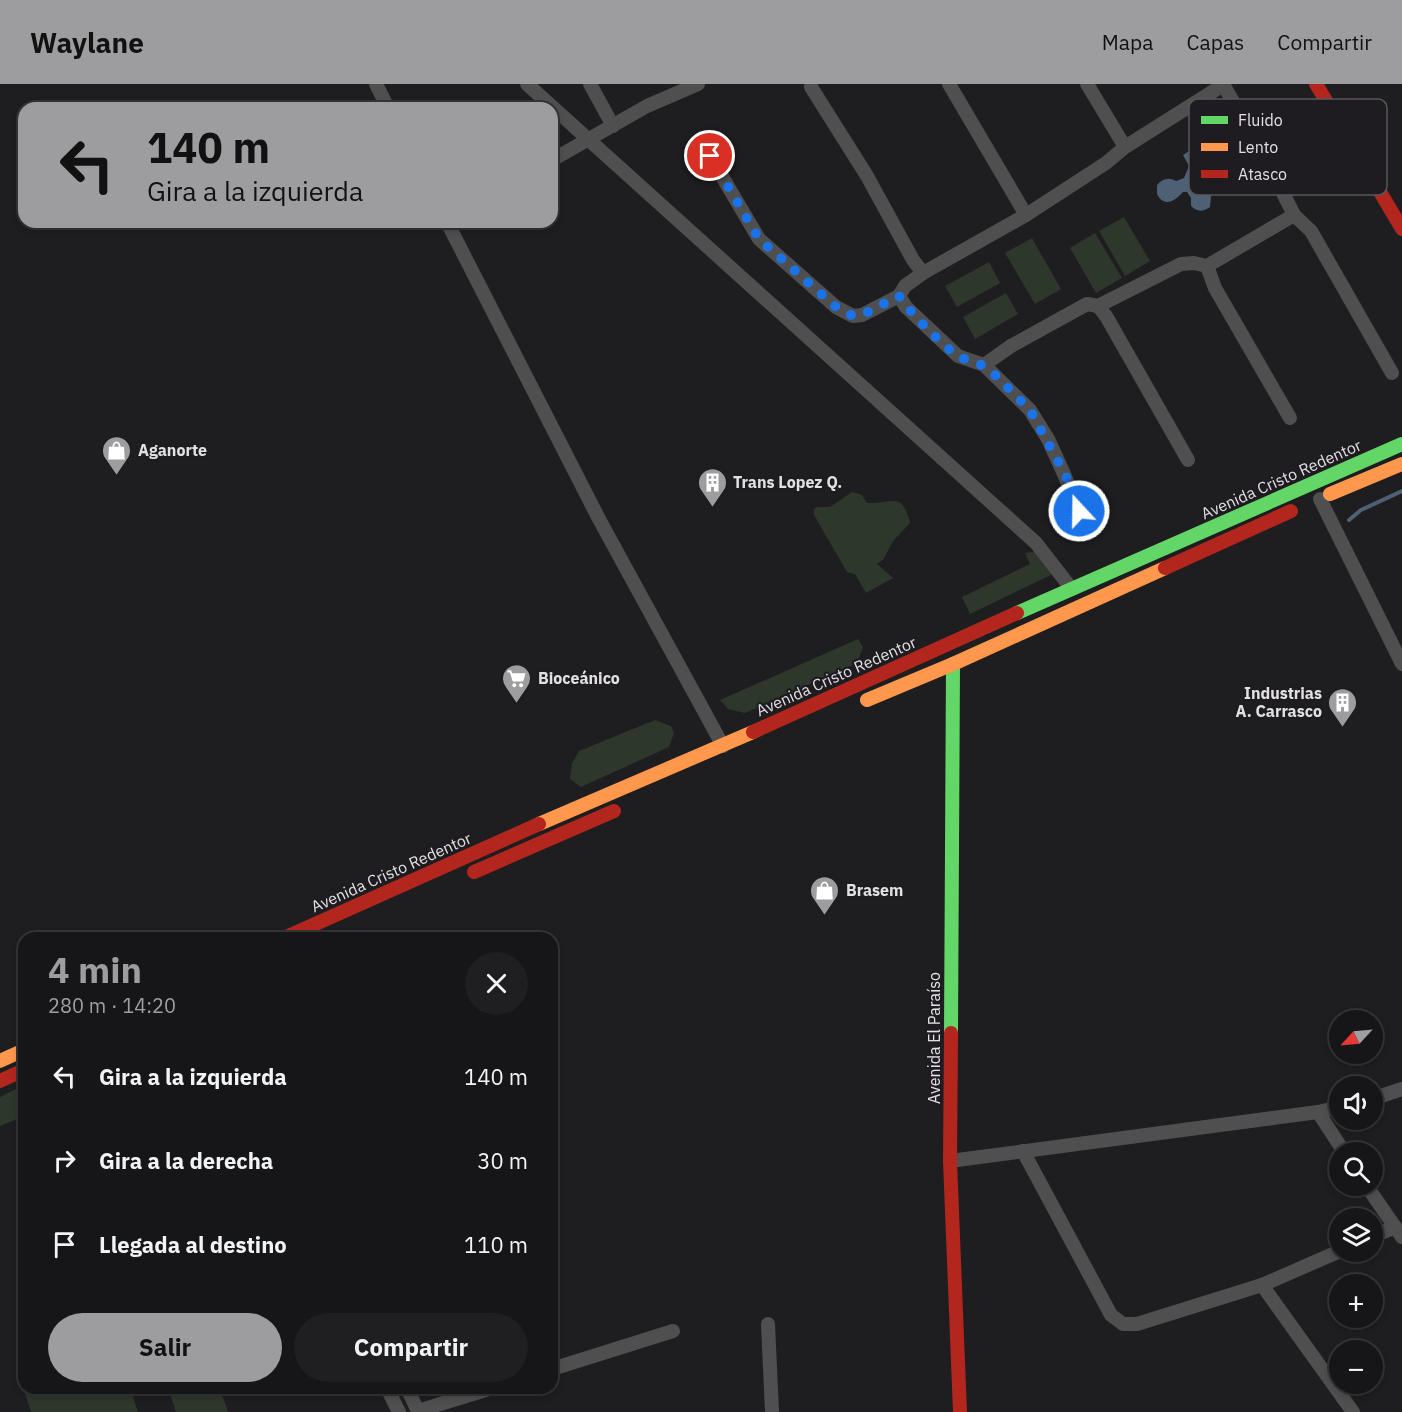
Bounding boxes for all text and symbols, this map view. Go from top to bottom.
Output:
text: Waylane [30,24,144,61]
text: Mapa [1102,28,1153,56]
text: Capas [1186,28,1244,56]
text: Compartir [1277,28,1372,56]
legend [1189,99,1387,195]
text: Fluido [1238,110,1283,130]
text: 140 m [147,120,270,175]
icon: left [48,126,126,204]
pin [684,130,735,181]
text: Lento [1238,137,1278,157]
icon: arrive [693,139,726,172]
text: Atasco [1238,164,1287,184]
text: Gira a la izquierda [147,173,363,208]
shop icon: Aganorte [101,434,133,476]
street label: Avenida Cristo Redentor [1198,435,1364,523]
place label: Aganorte [138,440,207,460]
building icon: Trans Lopez Q. [696,466,728,508]
place label: Trans Lopez Q. [733,472,842,492]
position arrow [1047,479,1111,543]
street label: Avenida Cristo Redentor [753,632,919,720]
supermarket icon: Bioceánico [501,662,533,704]
place label: Bioceánico [538,668,620,688]
place label: Industrias A. Carrasco [1235,683,1322,721]
building icon: Industrias A. Carrasco [1327,686,1359,728]
street label: Avenida Cristo Redentor [308,828,474,916]
shop icon: Brasem [809,874,841,916]
place label: Brasem [846,880,903,900]
text: 4 min [48,946,142,993]
button: close [465,952,528,1015]
street label: Avenida El Paraíso [924,972,944,1104]
text: 280 m · 14:20 [48,992,176,1019]
north arrow [1329,1010,1383,1064]
map controls [1329,1010,1383,1394]
icon: left [48,1060,81,1093]
text: Gira a la izquierda [99,1062,287,1091]
text: 140 m [464,1062,528,1091]
button: sound [1329,1076,1383,1130]
button: search [1329,1142,1383,1196]
icon: right [48,1144,81,1177]
text: Gira a la derecha [99,1146,273,1175]
text: 30 m [477,1146,528,1175]
button: layers [1329,1208,1383,1262]
icon: arrive [48,1228,81,1261]
text: Llegada al destino [99,1230,287,1259]
text: 110 m [464,1230,528,1259]
button: + [1329,1274,1383,1328]
button: Salir [48,1313,282,1382]
button: Compartir [294,1313,528,1382]
button: − [1329,1340,1383,1394]

